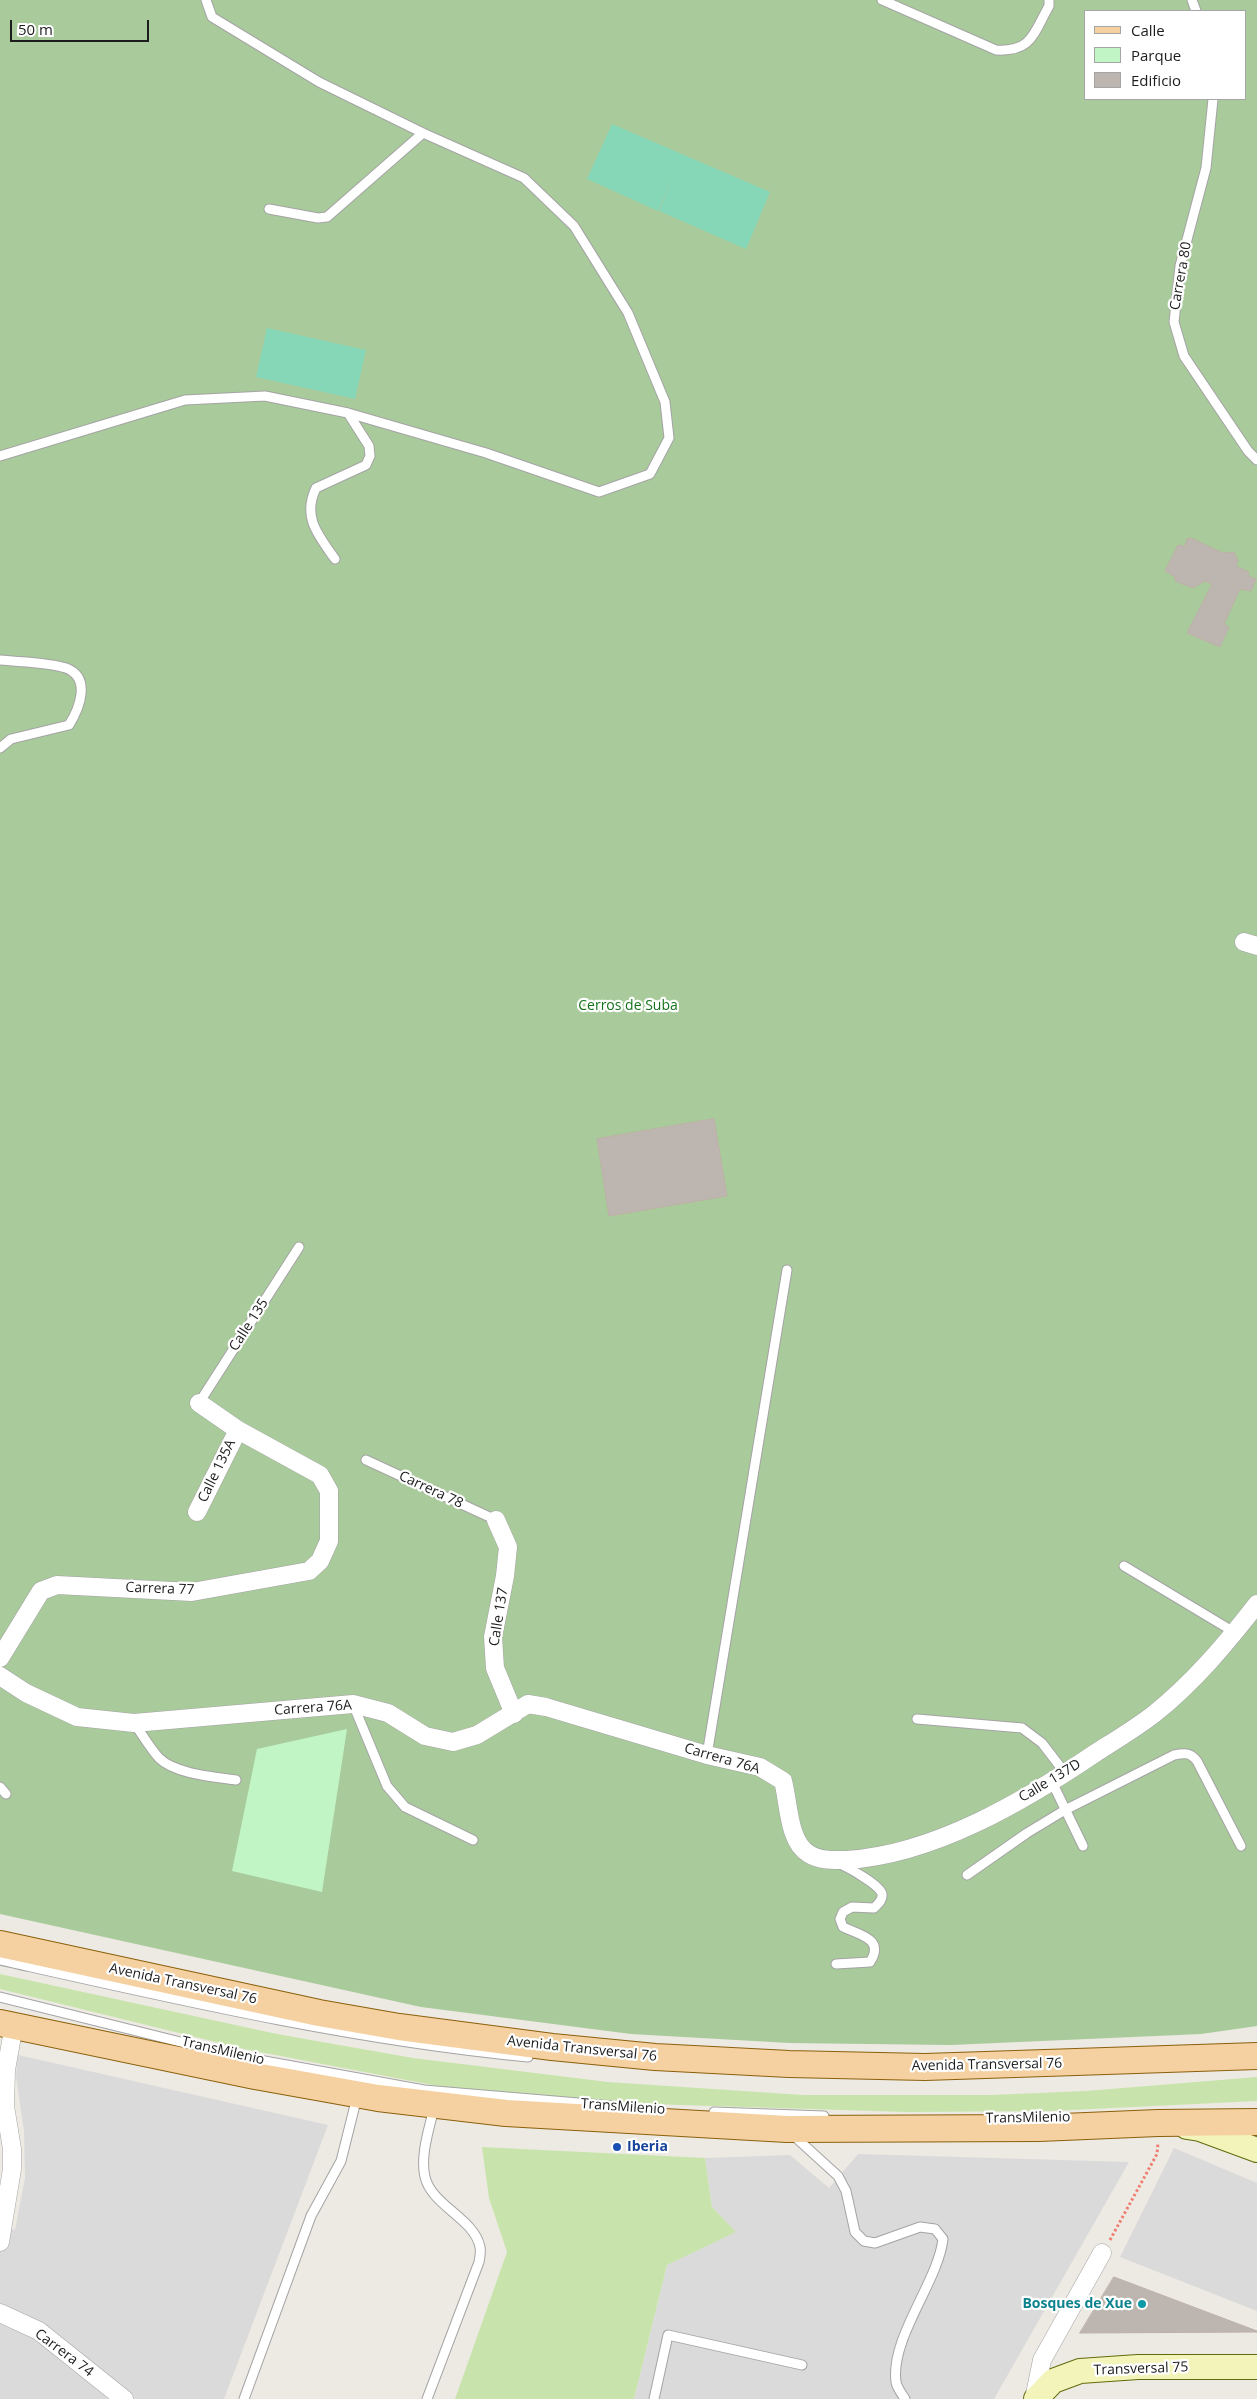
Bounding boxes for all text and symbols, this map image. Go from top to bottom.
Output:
scale bar [12,10,151,42]
legend [1084,10,1247,100]
text: 50 m [18,19,53,39]
text: Calle [1131,20,1165,40]
text: Parque [1131,45,1181,65]
text: Edificio [1131,70,1181,90]
street label: Carrera 80 [1167,241,1195,311]
park label: Cerros de Suba [578,998,678,1014]
street label: Calle 135 [226,1296,272,1354]
street label: Calle 135A [195,1437,239,1505]
street label: Carrera 78 [396,1468,466,1512]
street label: Carrera 77 [125,1579,195,1599]
street label: Calle 137 [486,1586,512,1648]
street label: Carrera 76A [274,1697,352,1719]
street label: Carrera 76A [682,1740,762,1778]
street label: Calle 137D [1016,1756,1084,1806]
street label: Avenida Transversal 76 [108,1960,258,2008]
street label: TransMilenio [180,2033,266,2069]
street label: Avenida Transversal 76 [506,2033,658,2065]
street label: Avenida Transversal 76 [912,2055,1062,2075]
street label: TransMilenio [580,2096,666,2118]
street label: TransMilenio [986,2109,1070,2127]
place label: Iberia [627,2139,668,2155]
marker: Iberia [611,2141,623,2153]
place label: Bosques de Xue [1022,2296,1132,2312]
marker: Bosques de Xue [1136,2298,1148,2310]
street label: Carrera 74 [31,2326,97,2380]
street label: Transversal 75 [1093,2359,1189,2379]

